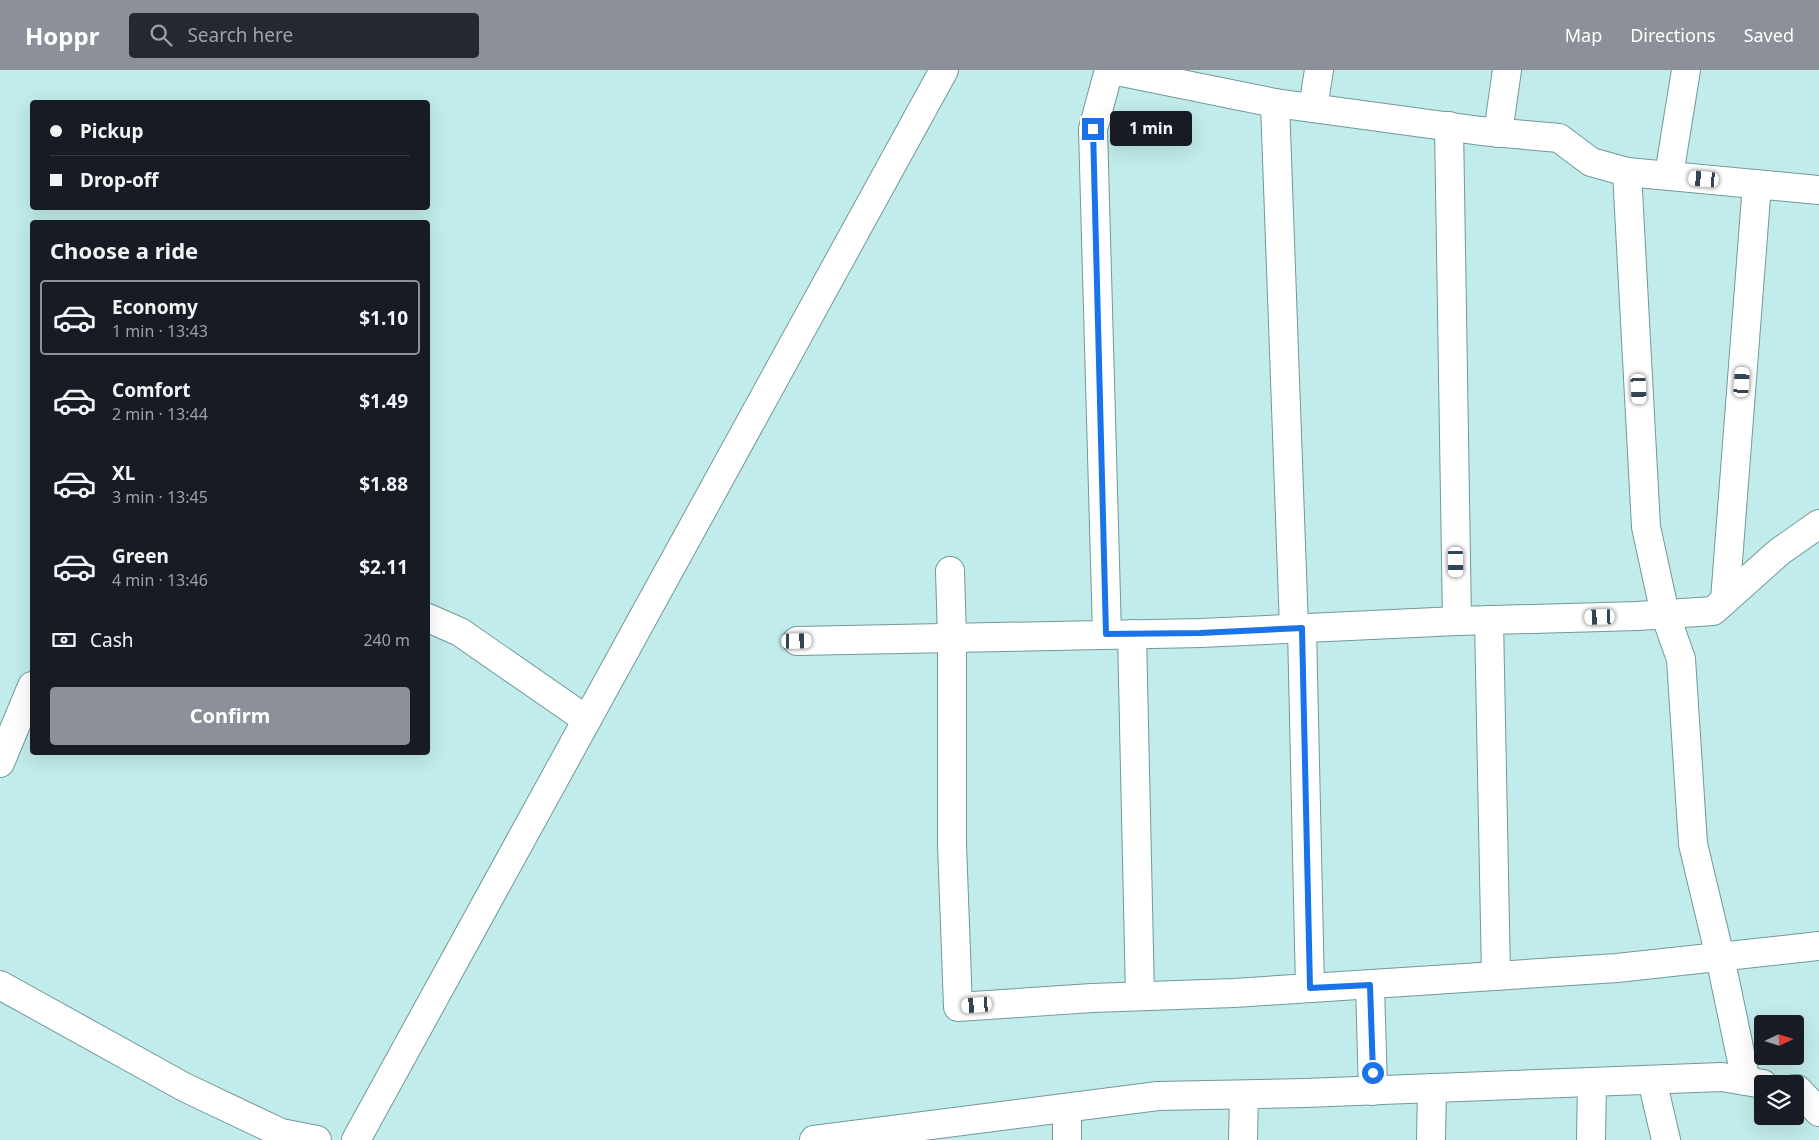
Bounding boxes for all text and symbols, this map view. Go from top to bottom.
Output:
search box [129,13,479,58]
text: Hoppr [25,19,99,52]
icon: search [147,21,175,49]
text: Search here [187,22,293,48]
text: Map [1565,23,1602,47]
text: Directions [1630,23,1716,47]
text: Saved [1744,23,1794,47]
callout: 1 min [1110,112,1193,146]
text: 1 min [1129,117,1173,139]
text: Pickup [80,118,143,144]
route end [1082,118,1104,140]
text: Drop-off [80,167,159,193]
car [1688,170,1719,188]
text: Choose a ride [50,235,198,265]
text: Economy [112,294,198,320]
icon: car [52,295,97,340]
text: $1.10 [359,305,408,331]
text: 1 min · 13:43 [112,320,208,342]
car [1733,367,1750,397]
car [1630,374,1647,404]
text: Comfort [112,377,191,403]
icon: car [52,378,97,423]
text: $1.49 [359,388,408,414]
text: 2 min · 13:44 [112,403,208,425]
text: XL [112,460,135,486]
icon: car [52,461,97,506]
text: $1.88 [359,471,408,497]
text: 3 min · 13:45 [112,486,208,508]
text: Green [112,543,169,569]
icon: car [52,544,97,589]
car [1448,547,1463,577]
text: $2.11 [359,554,408,580]
text: 4 min · 13:46 [112,569,208,591]
car [1584,609,1615,625]
icon: cash [50,626,78,654]
text: Cash [90,627,134,653]
text: 240 m [363,629,410,651]
car [781,633,812,649]
button: Confirm [50,687,410,745]
car [961,996,992,1014]
north arrow [1754,1015,1804,1065]
map controls [1754,1015,1804,1125]
route start [1362,1062,1384,1084]
button: layers [1754,1075,1804,1125]

